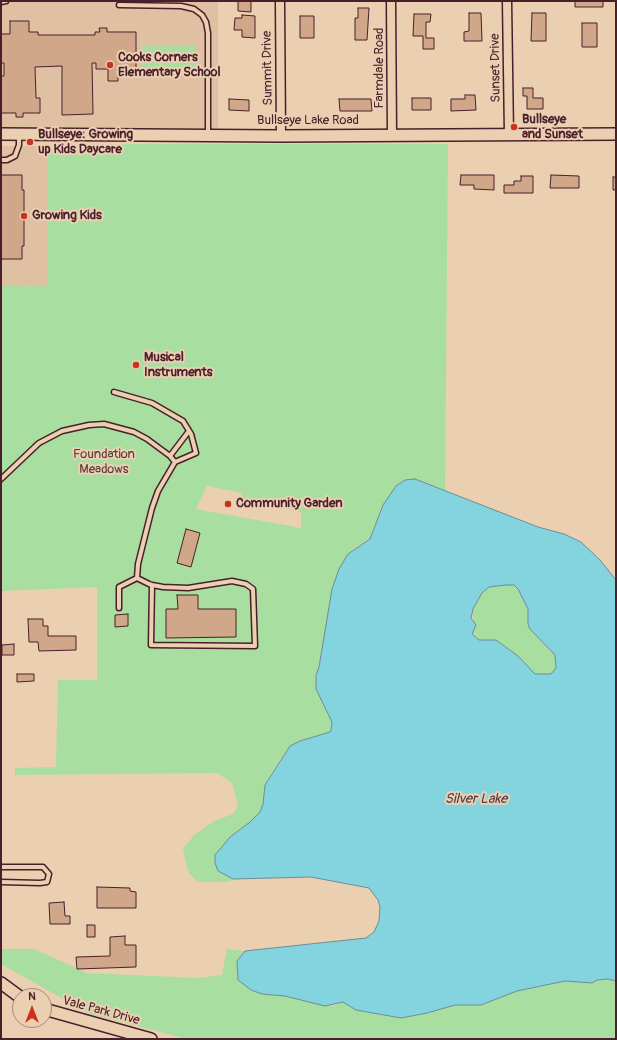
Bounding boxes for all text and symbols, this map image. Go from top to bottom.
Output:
street label: Farmdale Road [372,28,388,108]
street label: Summit Drive [260,30,276,106]
street label: Sunset Drive [488,33,504,103]
place label: Cooks Corners Elementary School [118,50,221,81]
marker: Cooks Corners Elementary School [105,60,115,70]
place label: Bullseye and Sunset [522,112,583,143]
street label: Bullseye Lake Road [257,113,359,129]
marker: Bullseye and Sunset [509,122,519,132]
place label: Bullseye: Growing up Kids Daycare [38,127,133,158]
marker: Bullseye: Growing up Kids Daycare [25,137,35,147]
place label: Growing Kids [32,208,102,224]
marker: Growing Kids [19,211,29,221]
place label: Musical Instruments [144,350,213,381]
marker: Musical Instruments [131,360,141,370]
park label: Foundation Meadows [73,447,135,478]
place label: Community Garden [236,496,343,512]
marker: Community Garden [223,499,233,509]
water label: Silver Lake [445,791,507,807]
north arrow [12,988,52,1028]
text: N [28,990,36,1003]
street label: Vale Park Drive [61,993,141,1029]

